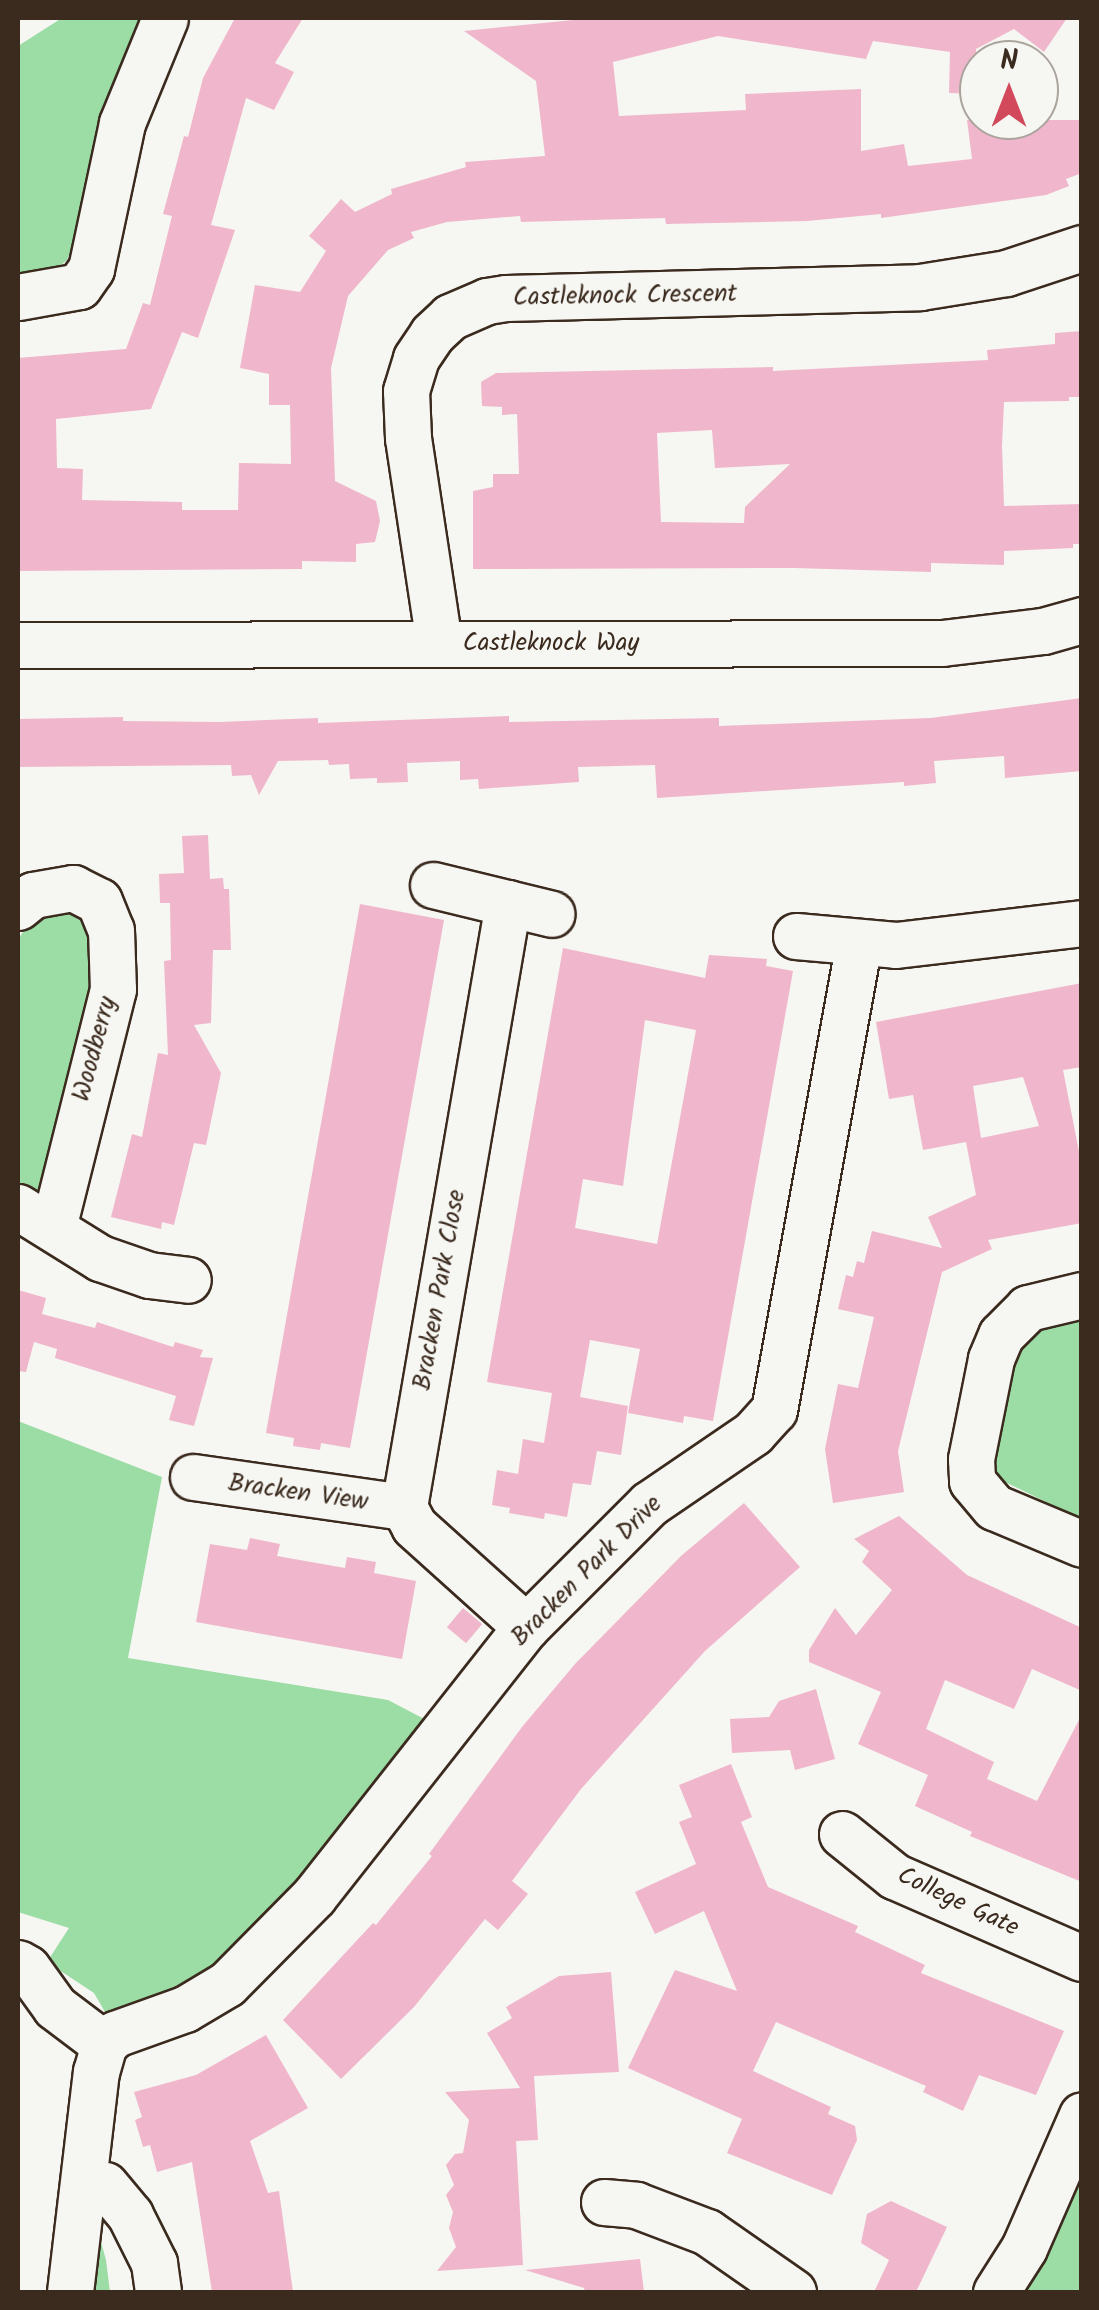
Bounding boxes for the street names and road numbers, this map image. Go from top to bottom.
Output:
street label: Castleknock Crescent [513,279,737,313]
street label: Castleknock Way [463,628,639,658]
street label: Woodberry [67,993,123,1105]
street label: Bracken Park Close [408,1187,472,1393]
street label: Bracken View [226,1468,370,1518]
street label: Bracken Park Drive [505,1489,669,1653]
street label: College Gate [892,1861,1024,1943]

